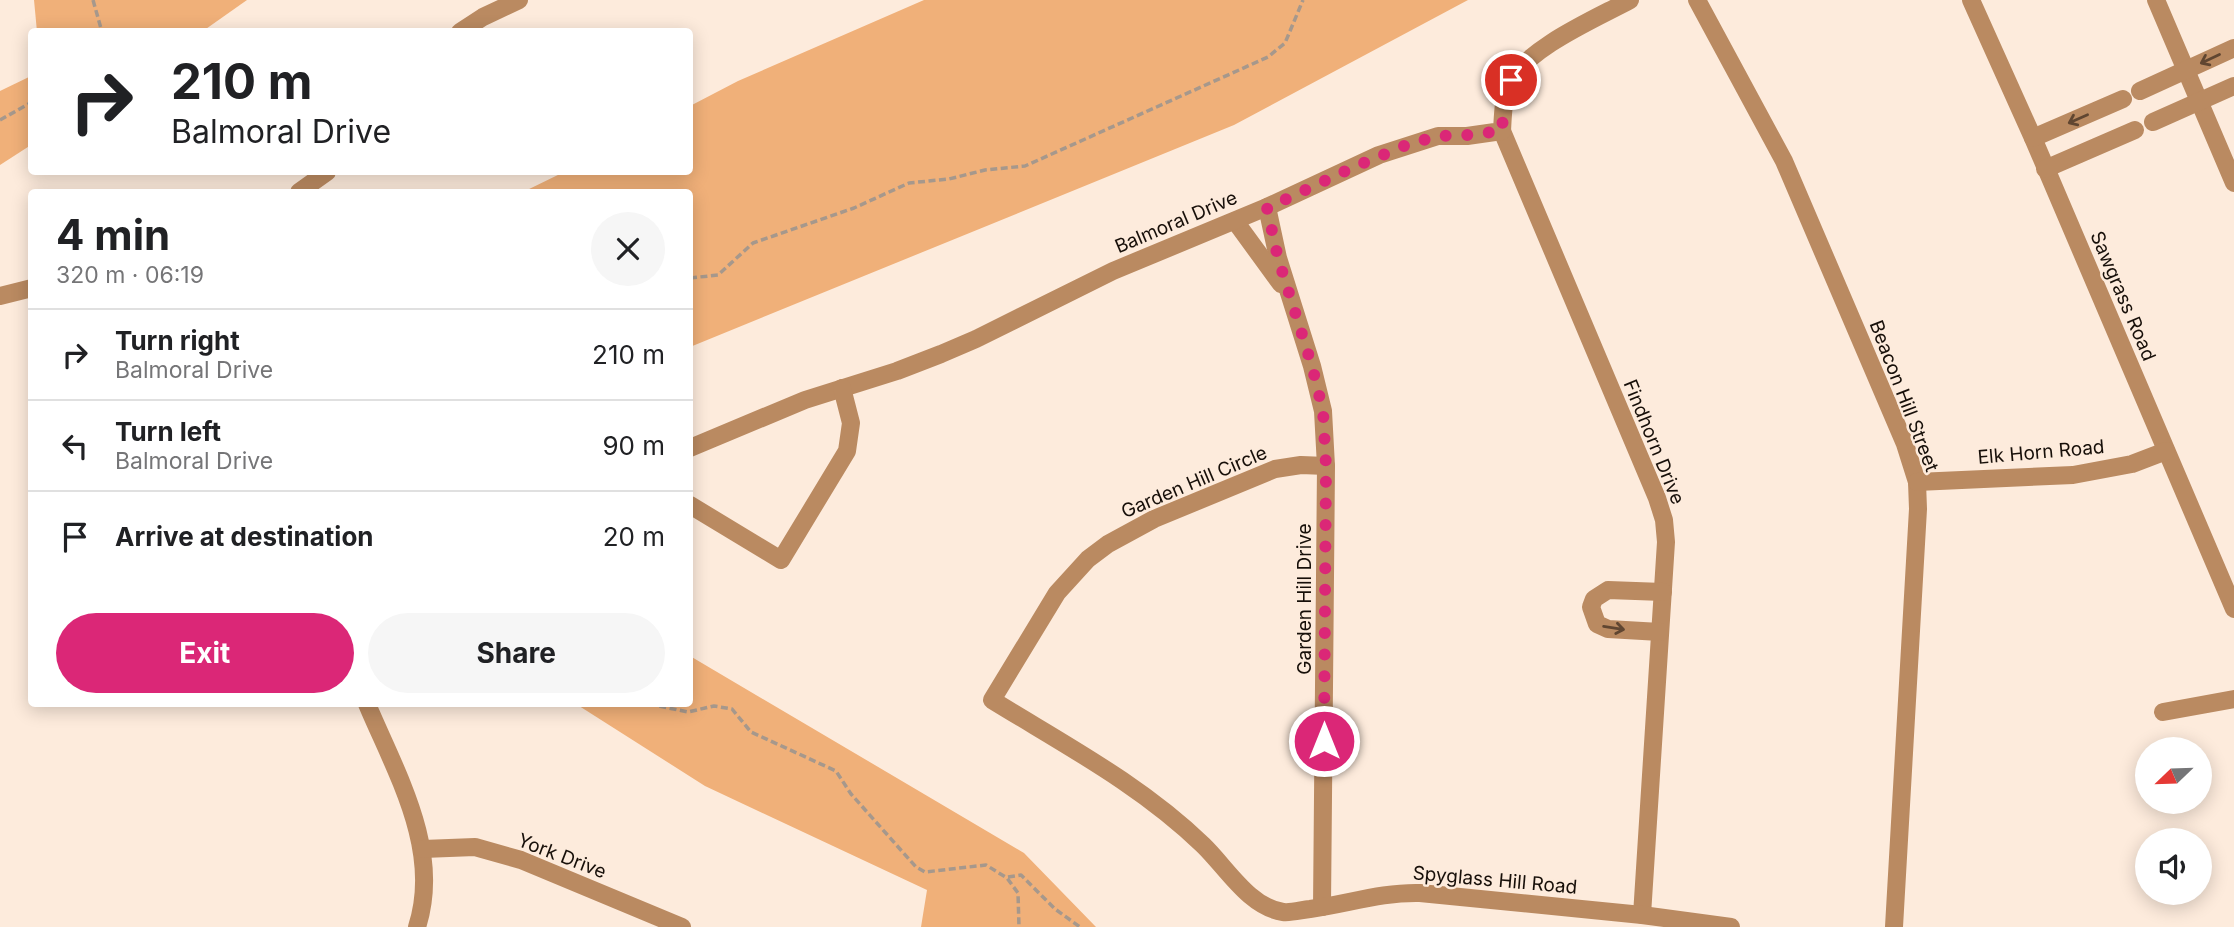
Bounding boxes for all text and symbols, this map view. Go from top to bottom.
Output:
pin [1481,50,1541,110]
text: 210 m [171,52,312,111]
one-way arrow [2200,53,2221,66]
icon: right [56,56,147,147]
icon: arrive [1492,61,1530,99]
text: Balmoral Drive [171,112,391,151]
one-way arrow [2068,113,2090,126]
street label: Balmoral Drive [1111,186,1241,258]
text: 4 min [56,209,170,260]
button: close [591,212,665,286]
street label: Sawgrass Road [2085,228,2161,364]
text: 320 m · 06:19 [56,261,204,289]
street label: Beacon Hill Street [1865,317,1943,475]
text: Turn right [115,325,240,356]
icon: right [56,336,94,374]
text: 210 m [592,339,665,370]
text: Balmoral Drive [115,356,273,384]
street label: Findhorn Drive [1619,376,1689,508]
text: Turn left [115,416,221,447]
icon: left [56,427,94,465]
text: 90 m [602,430,665,461]
street label: Elk Horn Road [1977,435,2105,469]
street label: Garden Hill Circle [1118,441,1270,523]
text: Balmoral Drive [115,447,273,475]
icon: arrive [56,518,94,556]
text: Arrive at destination [115,521,374,552]
text: 20 m [603,521,665,552]
street label: Garden Hill Drive [1293,523,1316,675]
button: Exit [56,613,354,693]
button: Share [368,613,665,693]
one-way arrow [1602,622,1625,635]
position arrow [1287,704,1361,778]
north arrow [2135,737,2212,814]
map controls [2135,737,2212,905]
button: sound [2135,828,2212,905]
street label: York Drive [514,829,610,883]
street label: Spyglass Hill Road [1412,861,1578,899]

